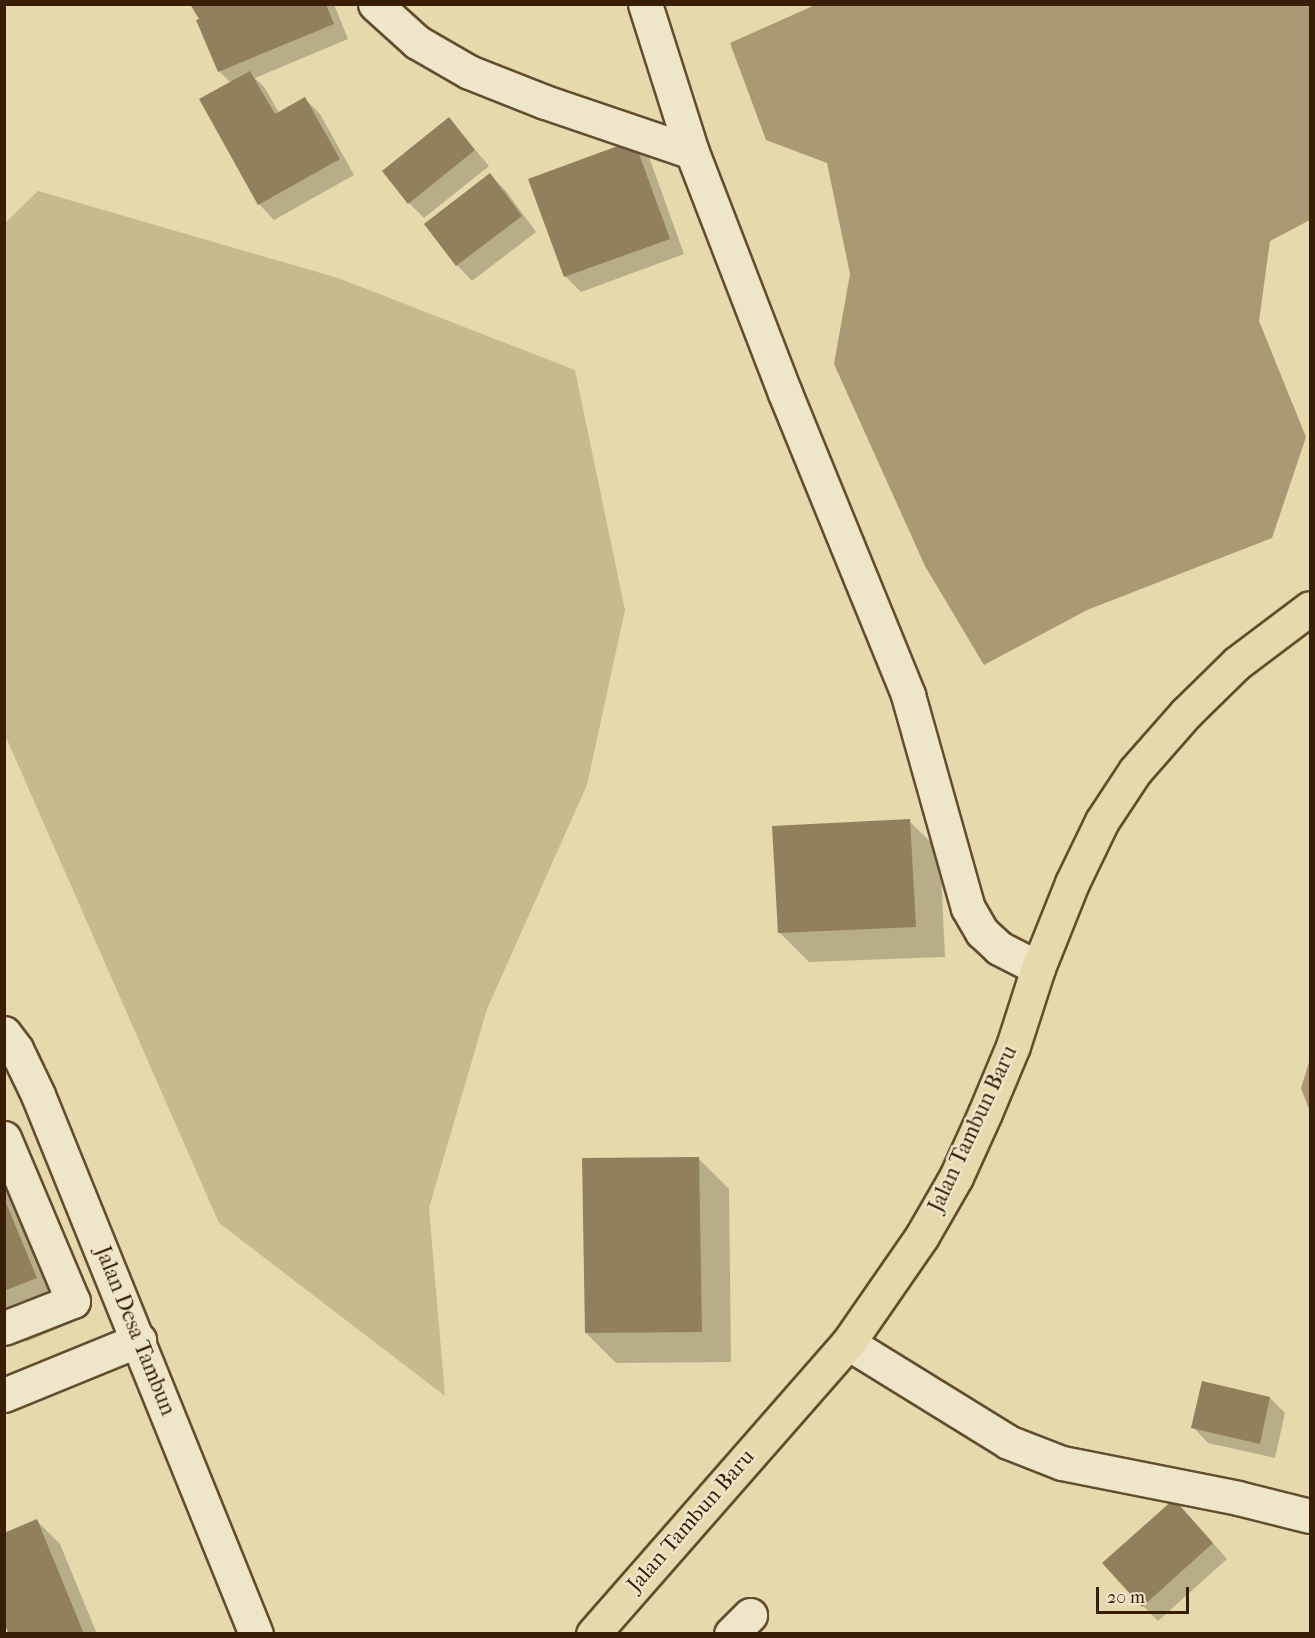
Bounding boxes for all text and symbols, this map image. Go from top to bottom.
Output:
street label: Jalan Tambun Baru [923,1042,1023,1216]
street label: Jalan Desa Tambun [89,1242,181,1420]
street label: Jalan Tambun Baru [622,1444,760,1598]
scale bar [1099,1575,1192,1613]
text: 20 m [1107,1587,1145,1608]

